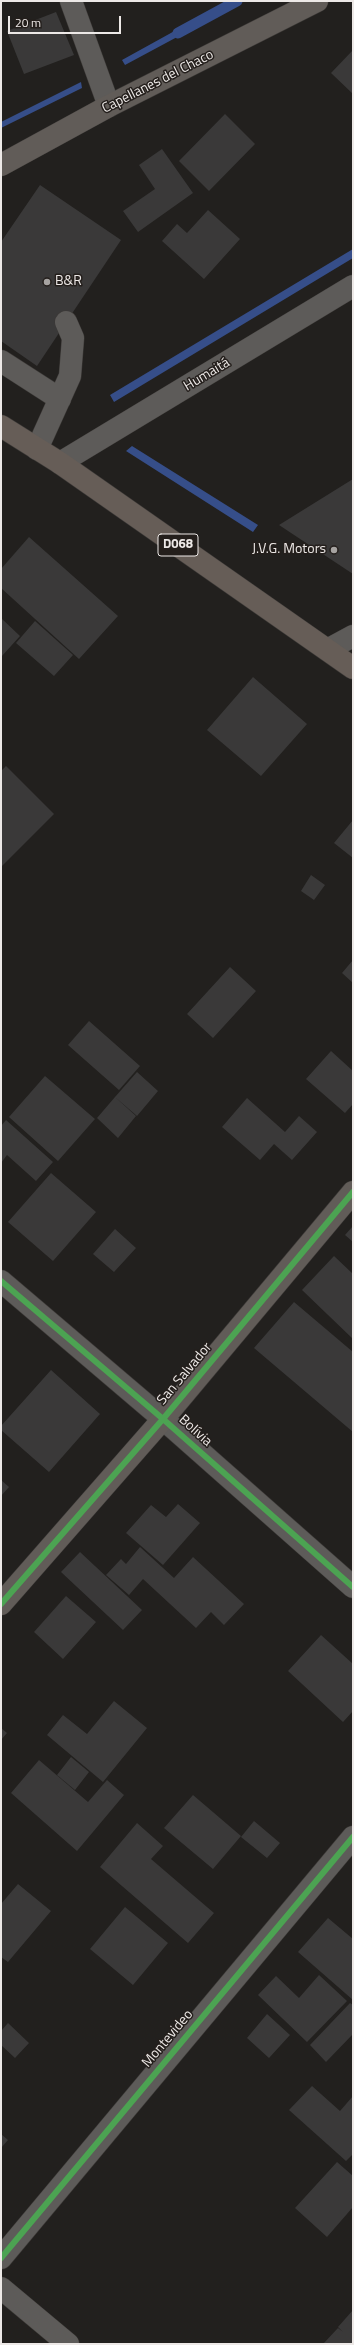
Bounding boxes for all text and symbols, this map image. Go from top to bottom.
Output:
scale bar [10,8,123,34]
text: 20 m [15,13,41,32]
street label: Capellanes del Chaco [99,47,217,117]
place label: B&R [55,274,82,290]
marker: B&R [42,277,52,287]
street label: Humaitá [181,355,233,395]
road number: D068 [158,534,198,556]
place label: J.V.G. Motors [252,542,326,558]
marker: J.V.G. Motors [329,545,339,555]
street label: San Salvador [154,1339,216,1409]
street label: Bolívia [175,1412,215,1450]
street label: Montevideo [139,2007,197,2071]

